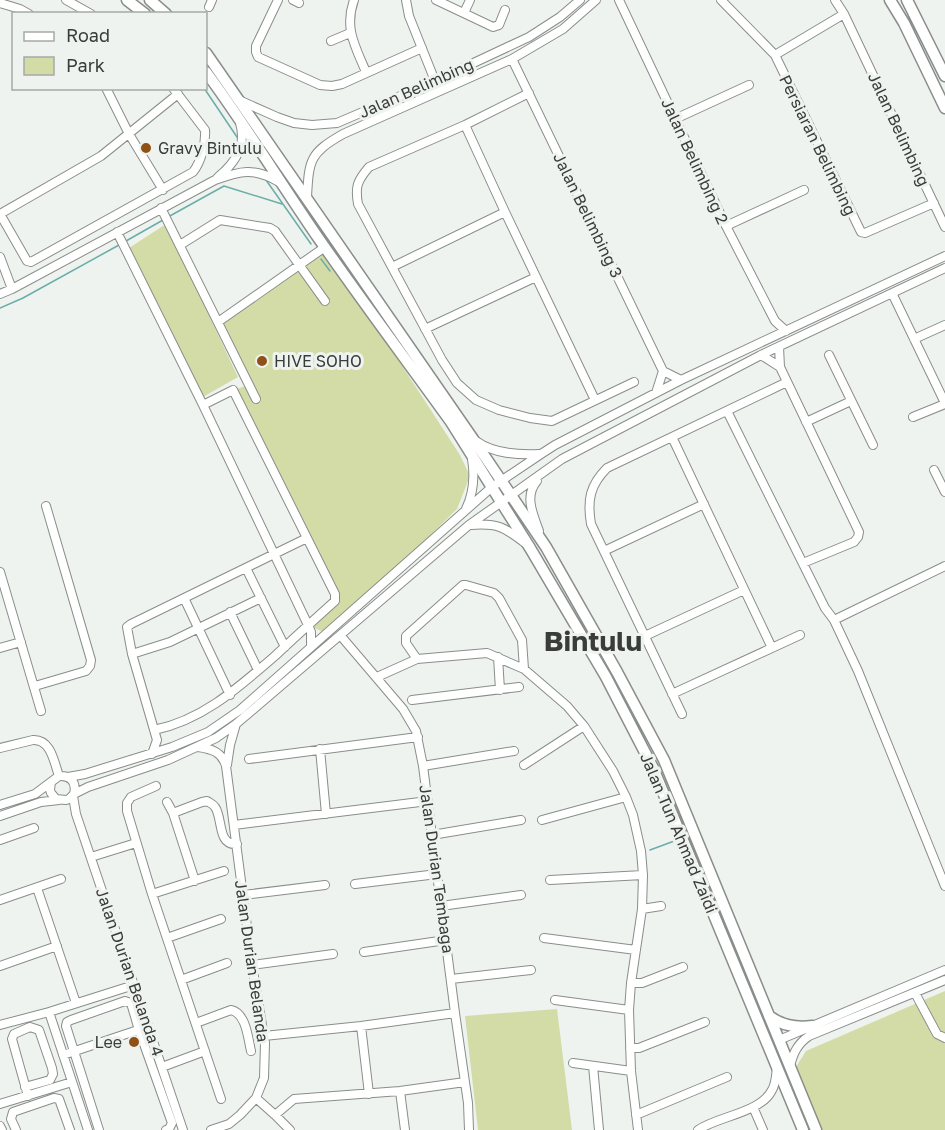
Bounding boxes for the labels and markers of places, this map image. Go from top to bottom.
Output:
place label: Gravy Bintulu [158,138,262,158]
marker: Gravy Bintulu [139,141,153,155]
place label: HIVE SOHO [274,351,362,371]
marker: HIVE SOHO [255,354,269,368]
place label: Lee [94,1032,122,1052]
marker: Lee [127,1035,141,1049]

